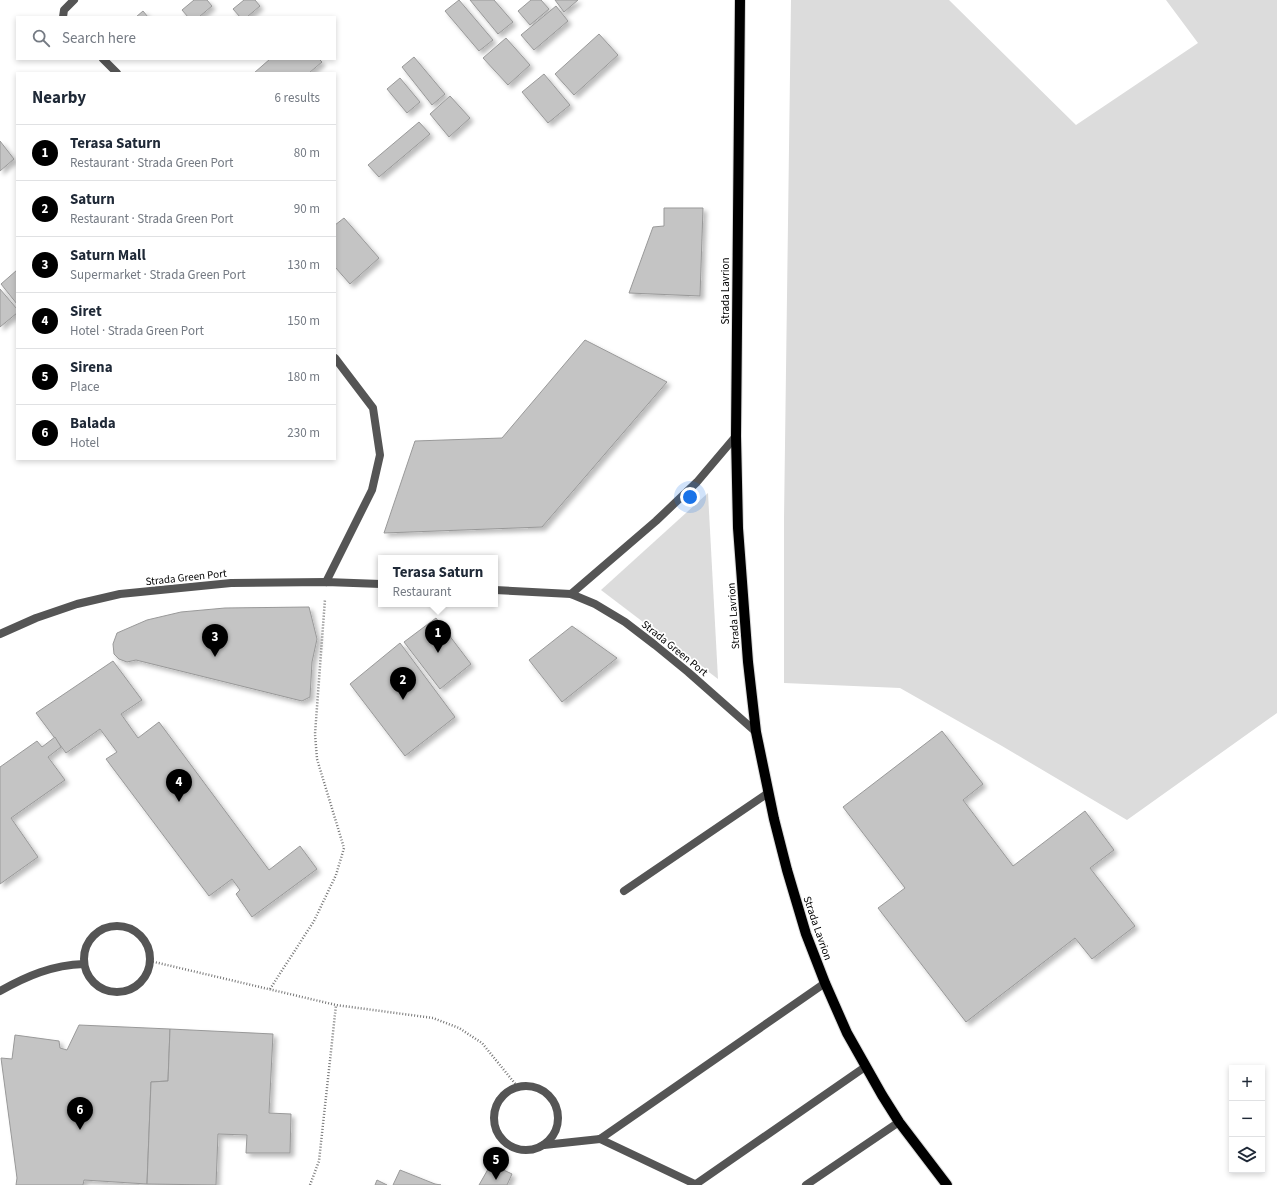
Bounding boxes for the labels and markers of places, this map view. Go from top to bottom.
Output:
pin: 1 [425,620,451,653]
pin: 3 [202,624,228,657]
pin: 2 [390,667,416,700]
pin: 4 [166,769,192,802]
pin: 6 [67,1097,93,1130]
pin: 5 [483,1147,509,1180]

